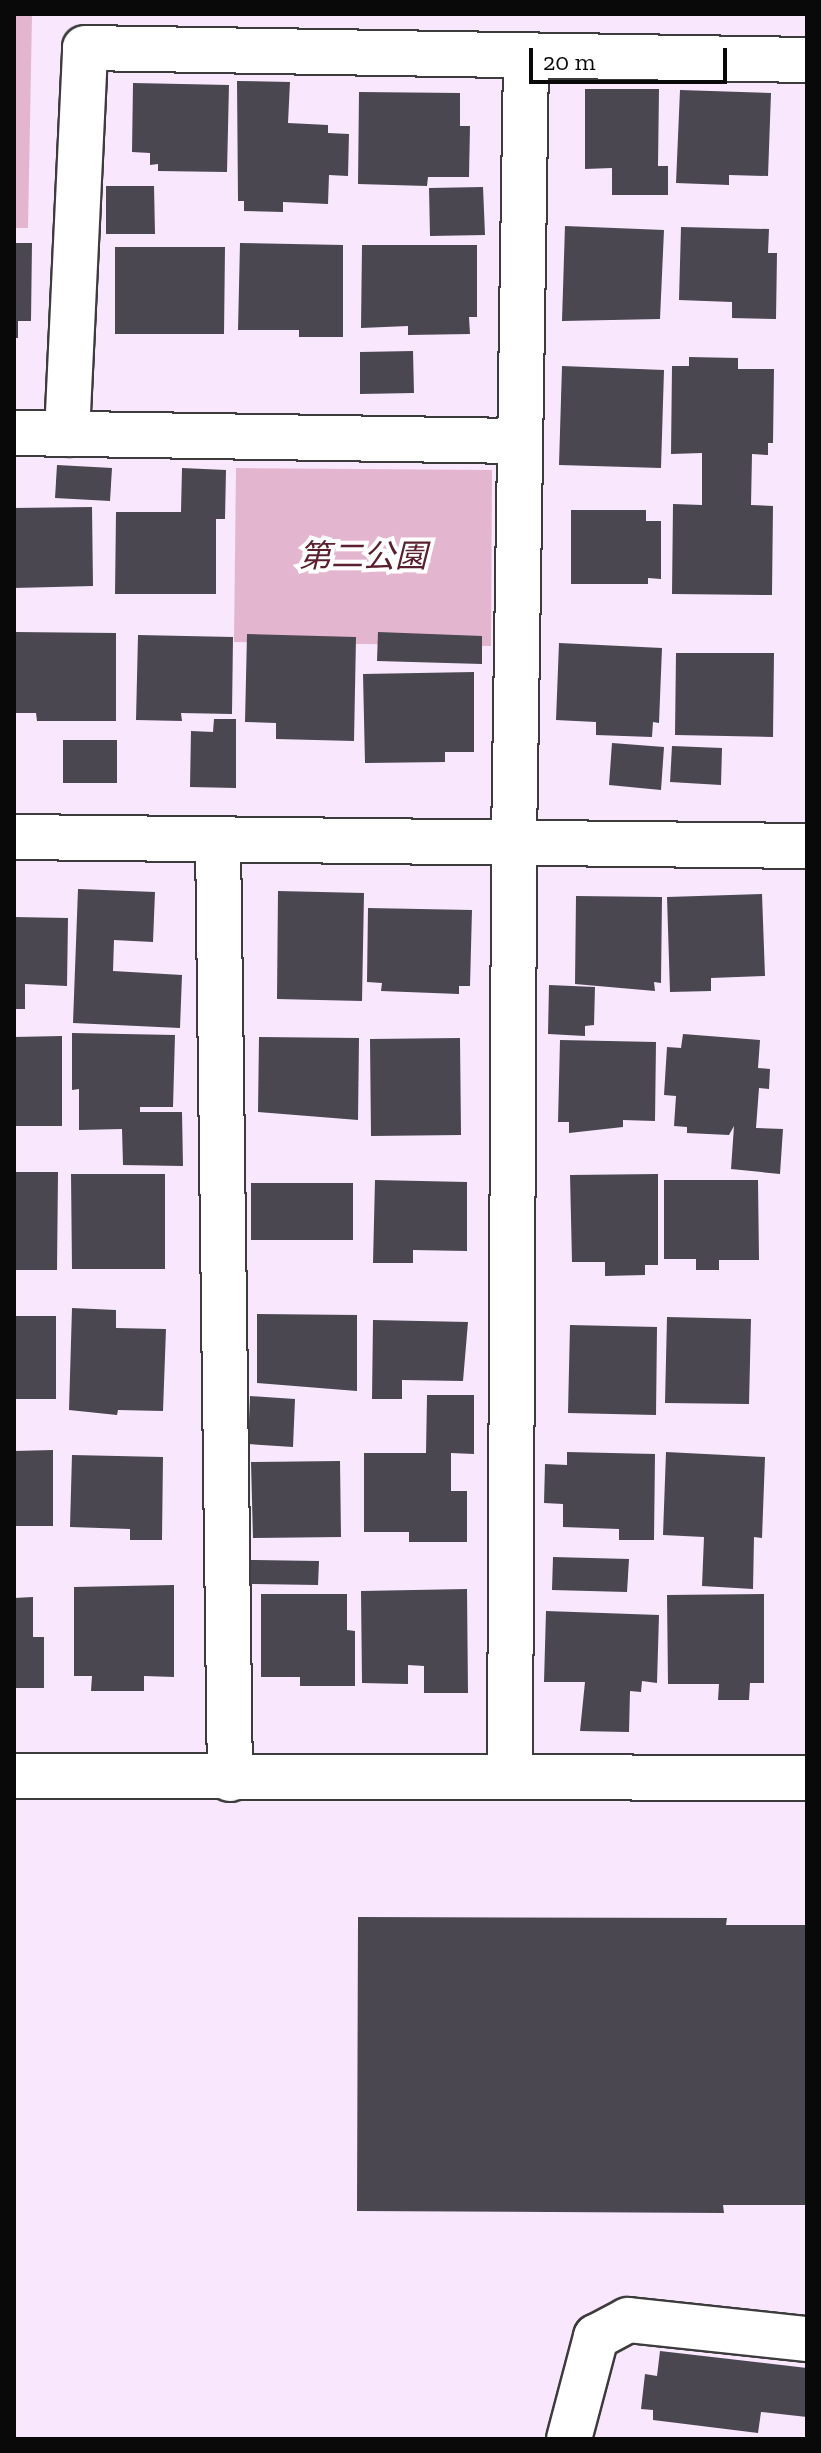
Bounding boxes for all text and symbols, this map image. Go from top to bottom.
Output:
scale bar [533,32,731,82]
text: 20 m [543,47,595,76]
park label: 第二公園 [299,537,427,575]

